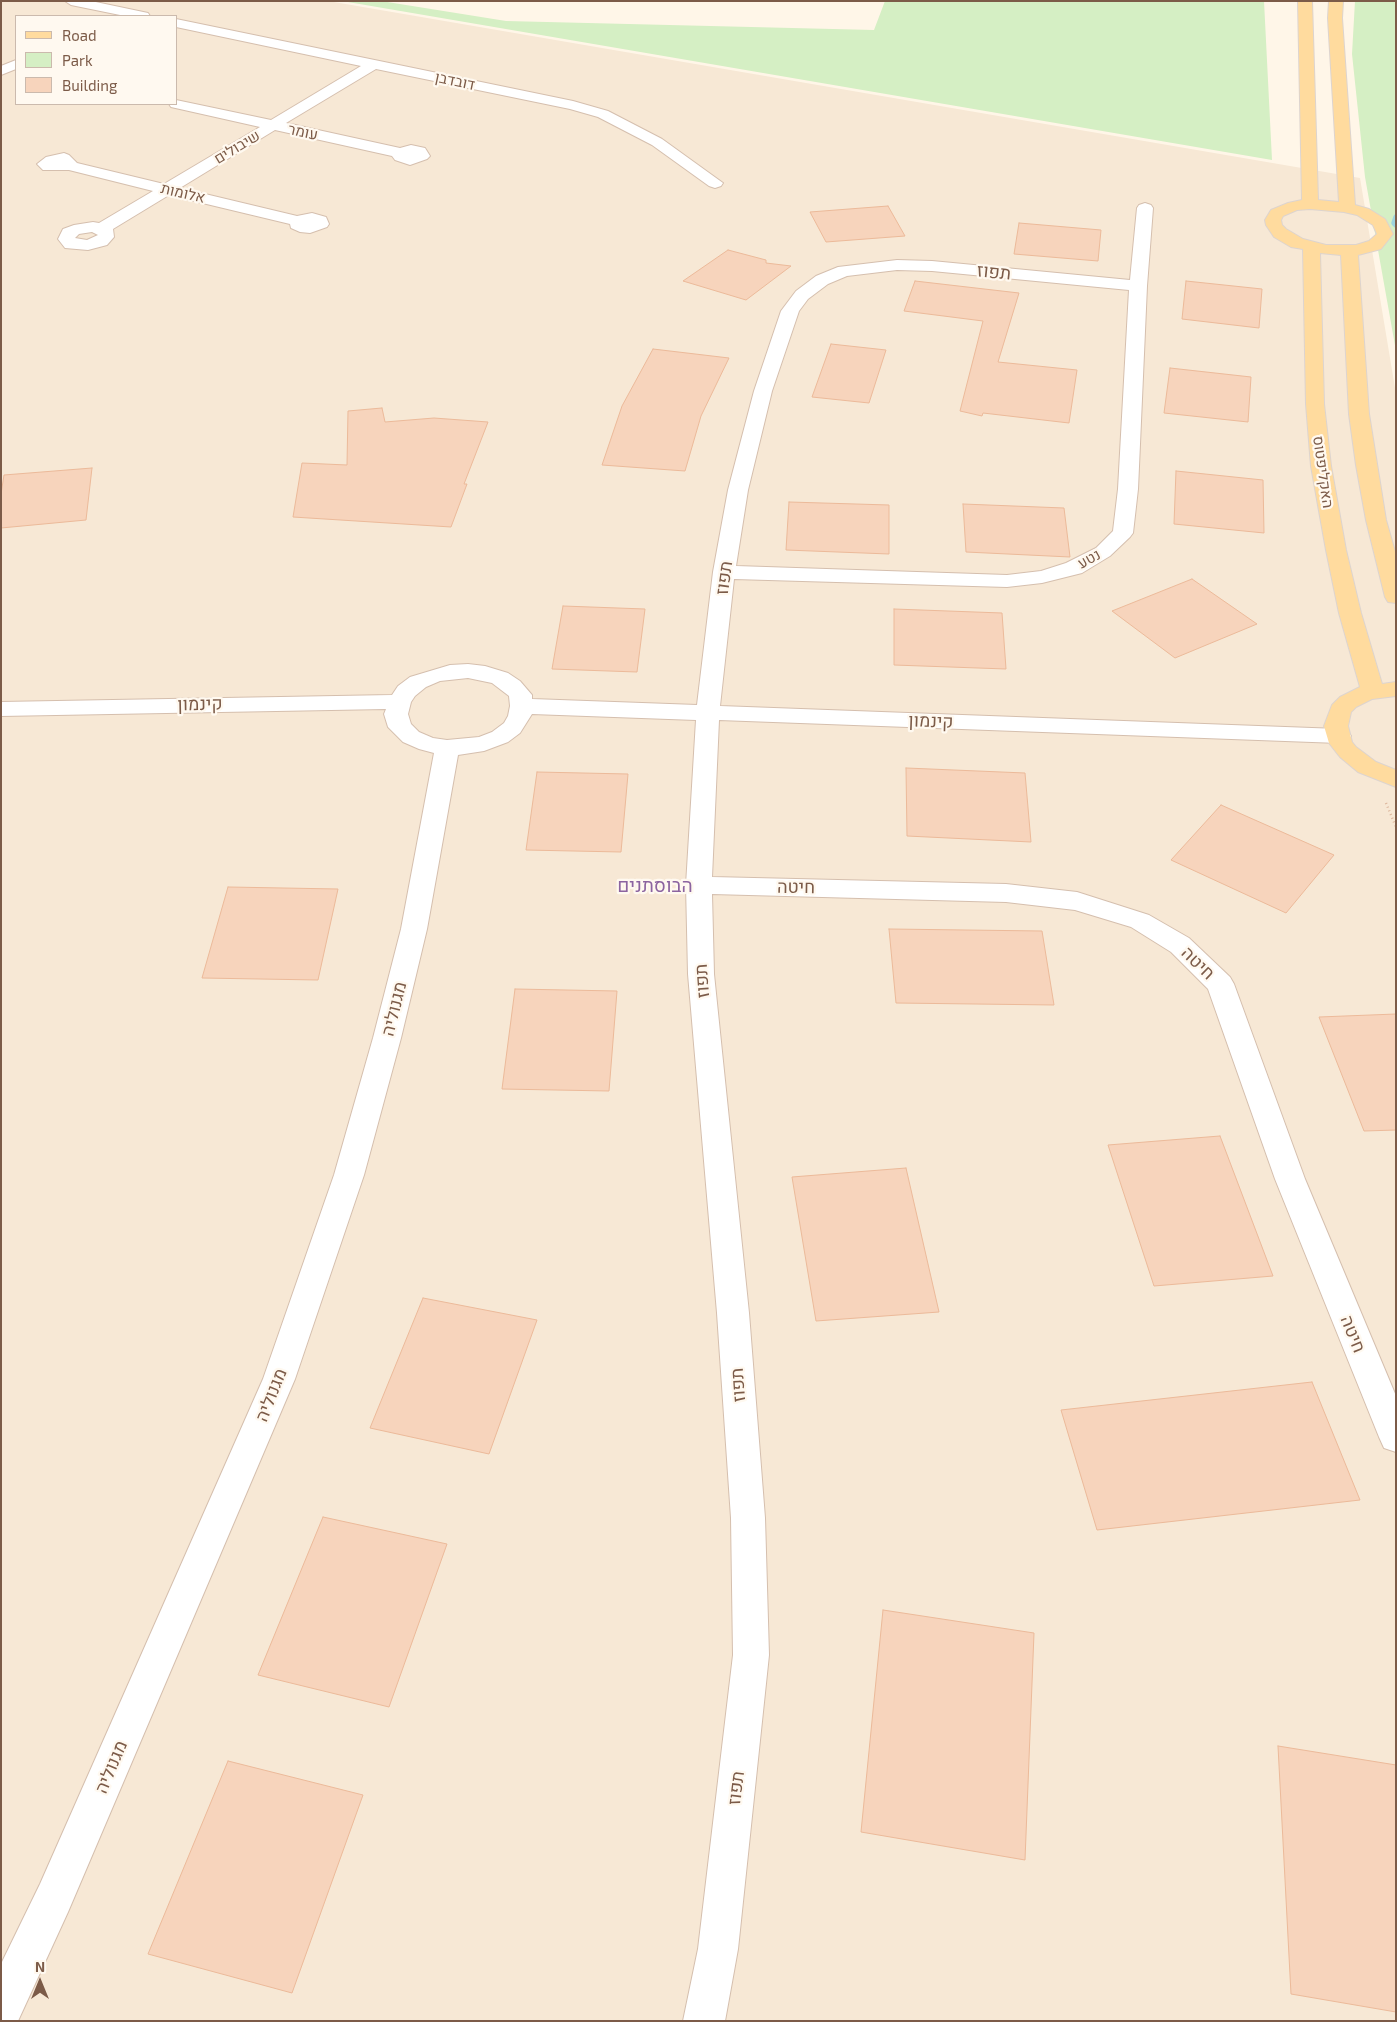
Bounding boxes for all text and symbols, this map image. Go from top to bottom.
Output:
legend [15,15,178,105]
text: Road [62,26,97,44]
text: Park [62,51,93,69]
street label: דובדבן [433,68,477,94]
text: Building [62,76,117,94]
street label: עומר [286,120,320,144]
street label: שיבולים [211,126,263,168]
street label: אלומות [159,179,207,207]
street label: תפוז [976,259,1012,285]
street label: האקליפטוס [1309,435,1337,509]
street label: נטע [1074,545,1104,573]
street label: תפוז [711,560,737,596]
street label: קינמון [177,693,223,715]
street label: קינמון [908,709,954,733]
district label: הבוסתנים [617,875,693,897]
street label: חיטה [777,876,815,898]
street label: חיטה [1177,942,1219,984]
street label: תפוז [690,963,714,999]
street label: מגנוליה [377,979,411,1039]
street label: חיטה [1336,1312,1370,1356]
street label: מגנוליה [251,1365,291,1425]
street label: תפוז [726,1367,750,1403]
street label: מגנוליה [90,1737,132,1797]
street label: תפוז [723,1770,749,1806]
north arrow [15,1957,65,2007]
text: N [35,1958,45,1975]

